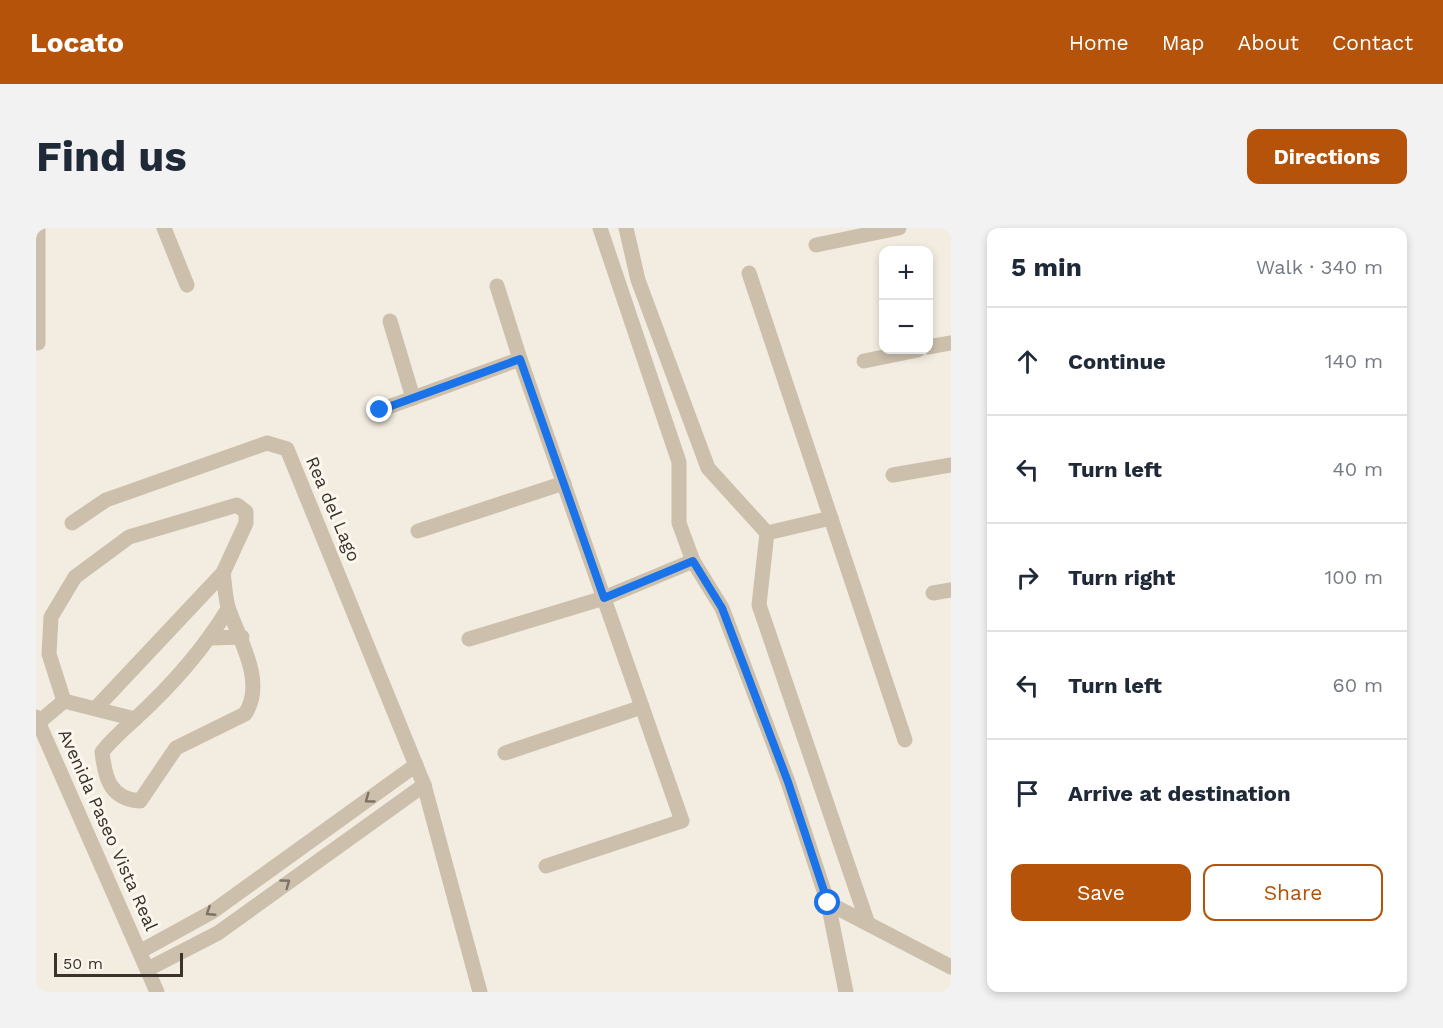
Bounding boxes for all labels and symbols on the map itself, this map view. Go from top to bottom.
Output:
route end [366,396,392,422]
street label: Rea del Lago [302,453,365,564]
street label: Avenida Paseo Vista Real [54,726,163,934]
one-way arrow [364,792,375,803]
one-way arrow [280,879,291,890]
route start [814,889,840,915]
one-way arrow [206,905,216,917]
scale bar [54,950,183,978]

